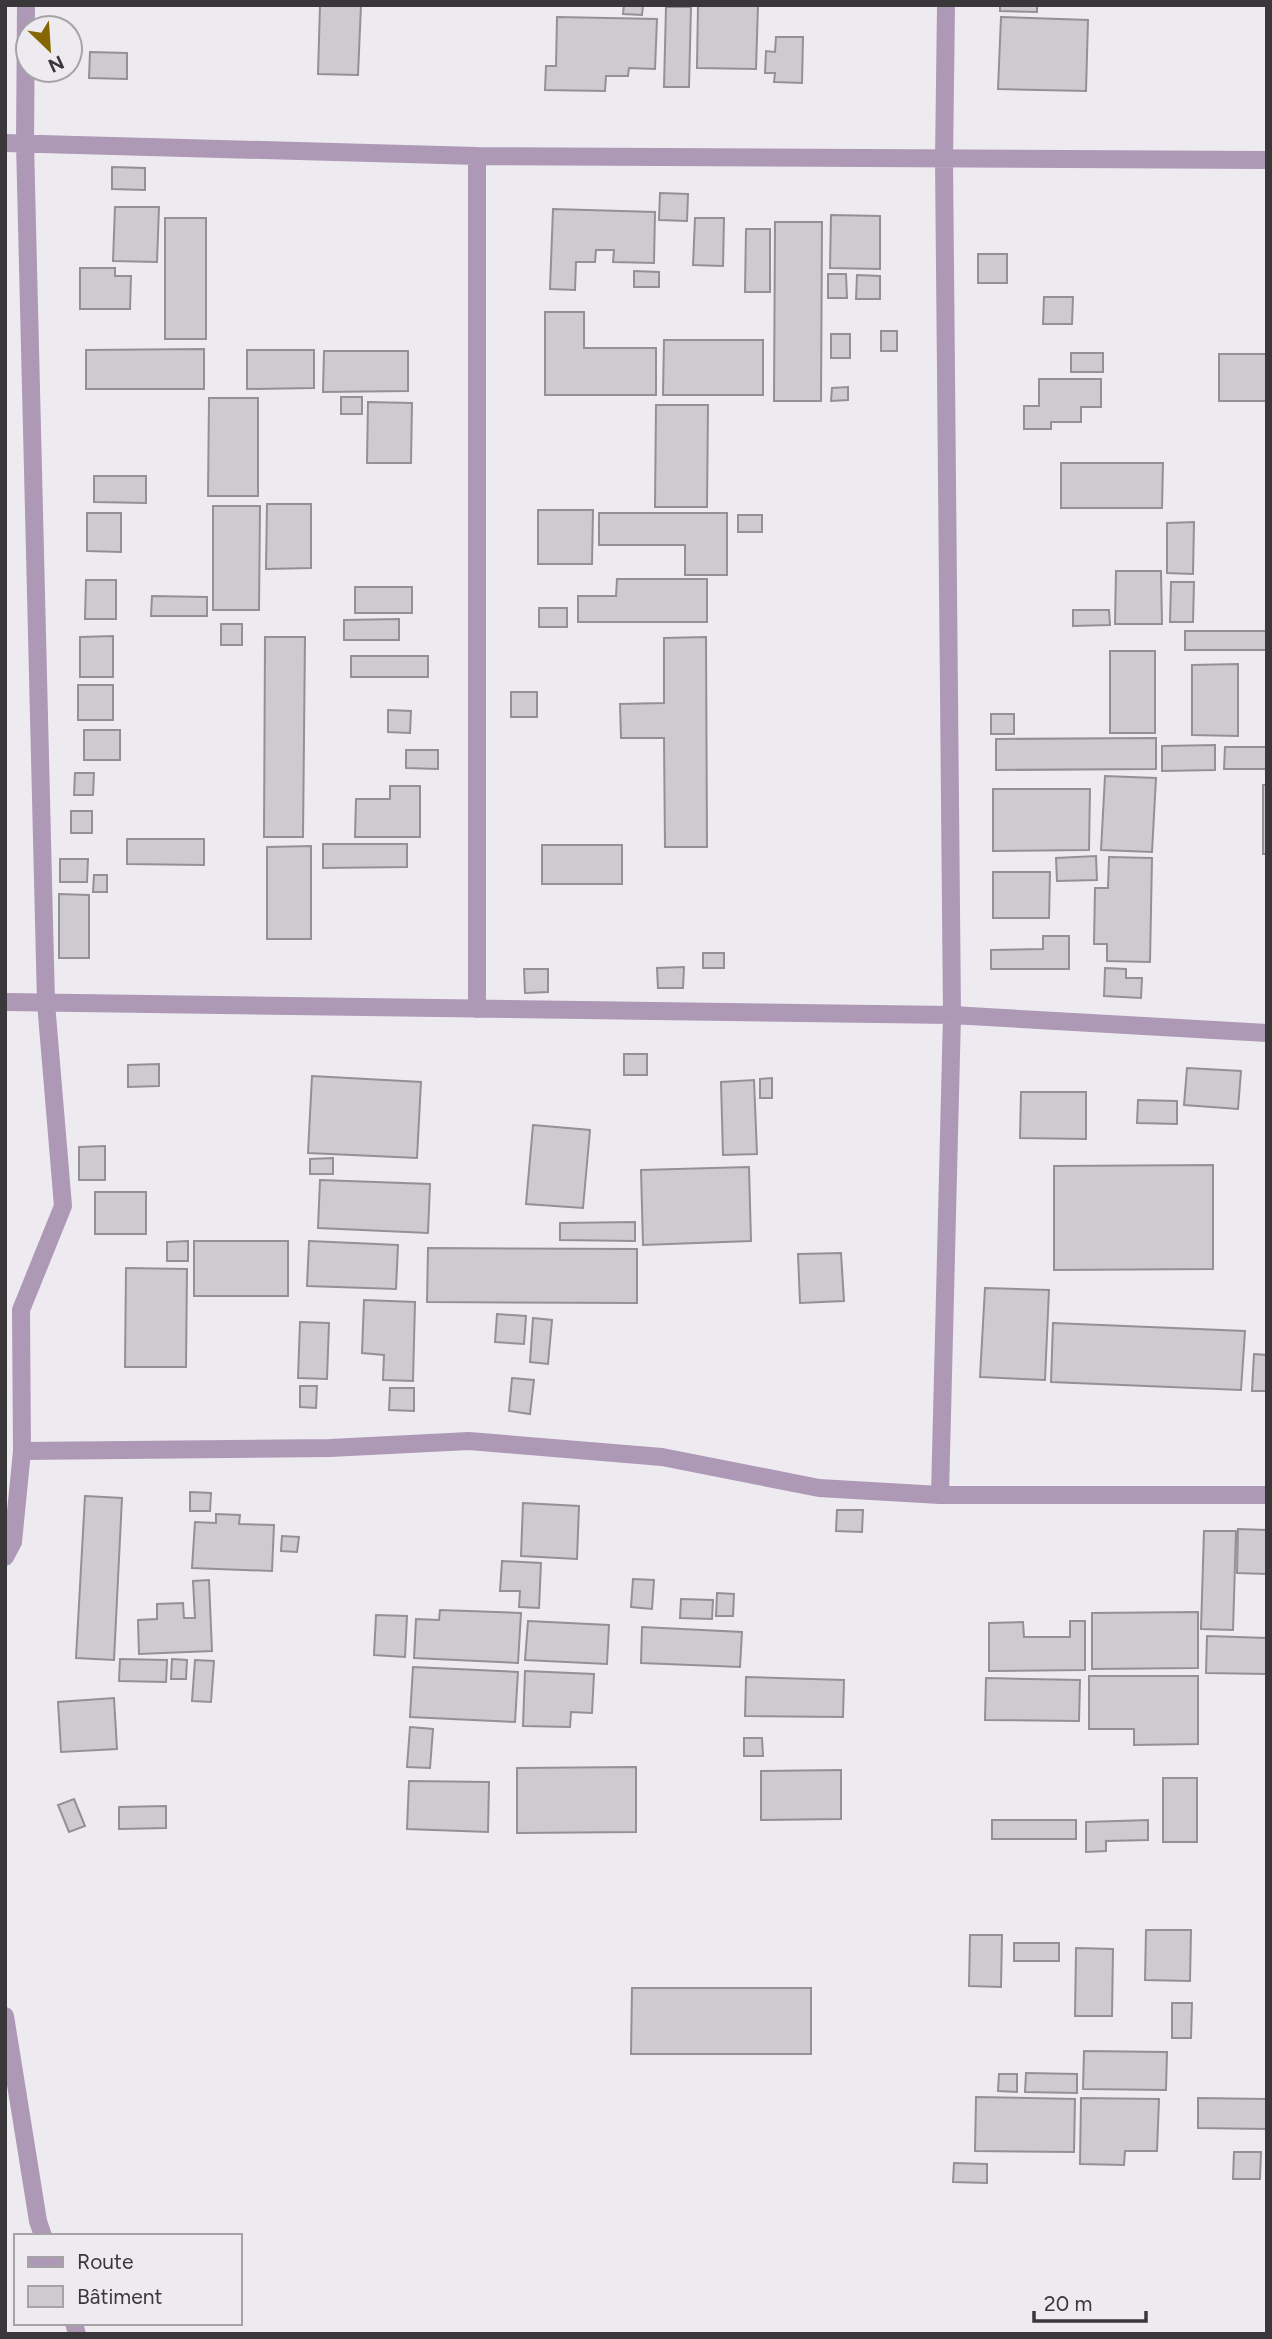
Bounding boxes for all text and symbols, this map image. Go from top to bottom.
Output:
north arrow [14,14,84,84]
text: N [44,50,67,77]
legend [14,2234,242,2325]
text: Route [77,2249,133,2274]
scale bar [1034,2280,1146,2324]
text: Bâtiment [77,2284,162,2309]
text: 20 m [1044,2291,1092,2316]

